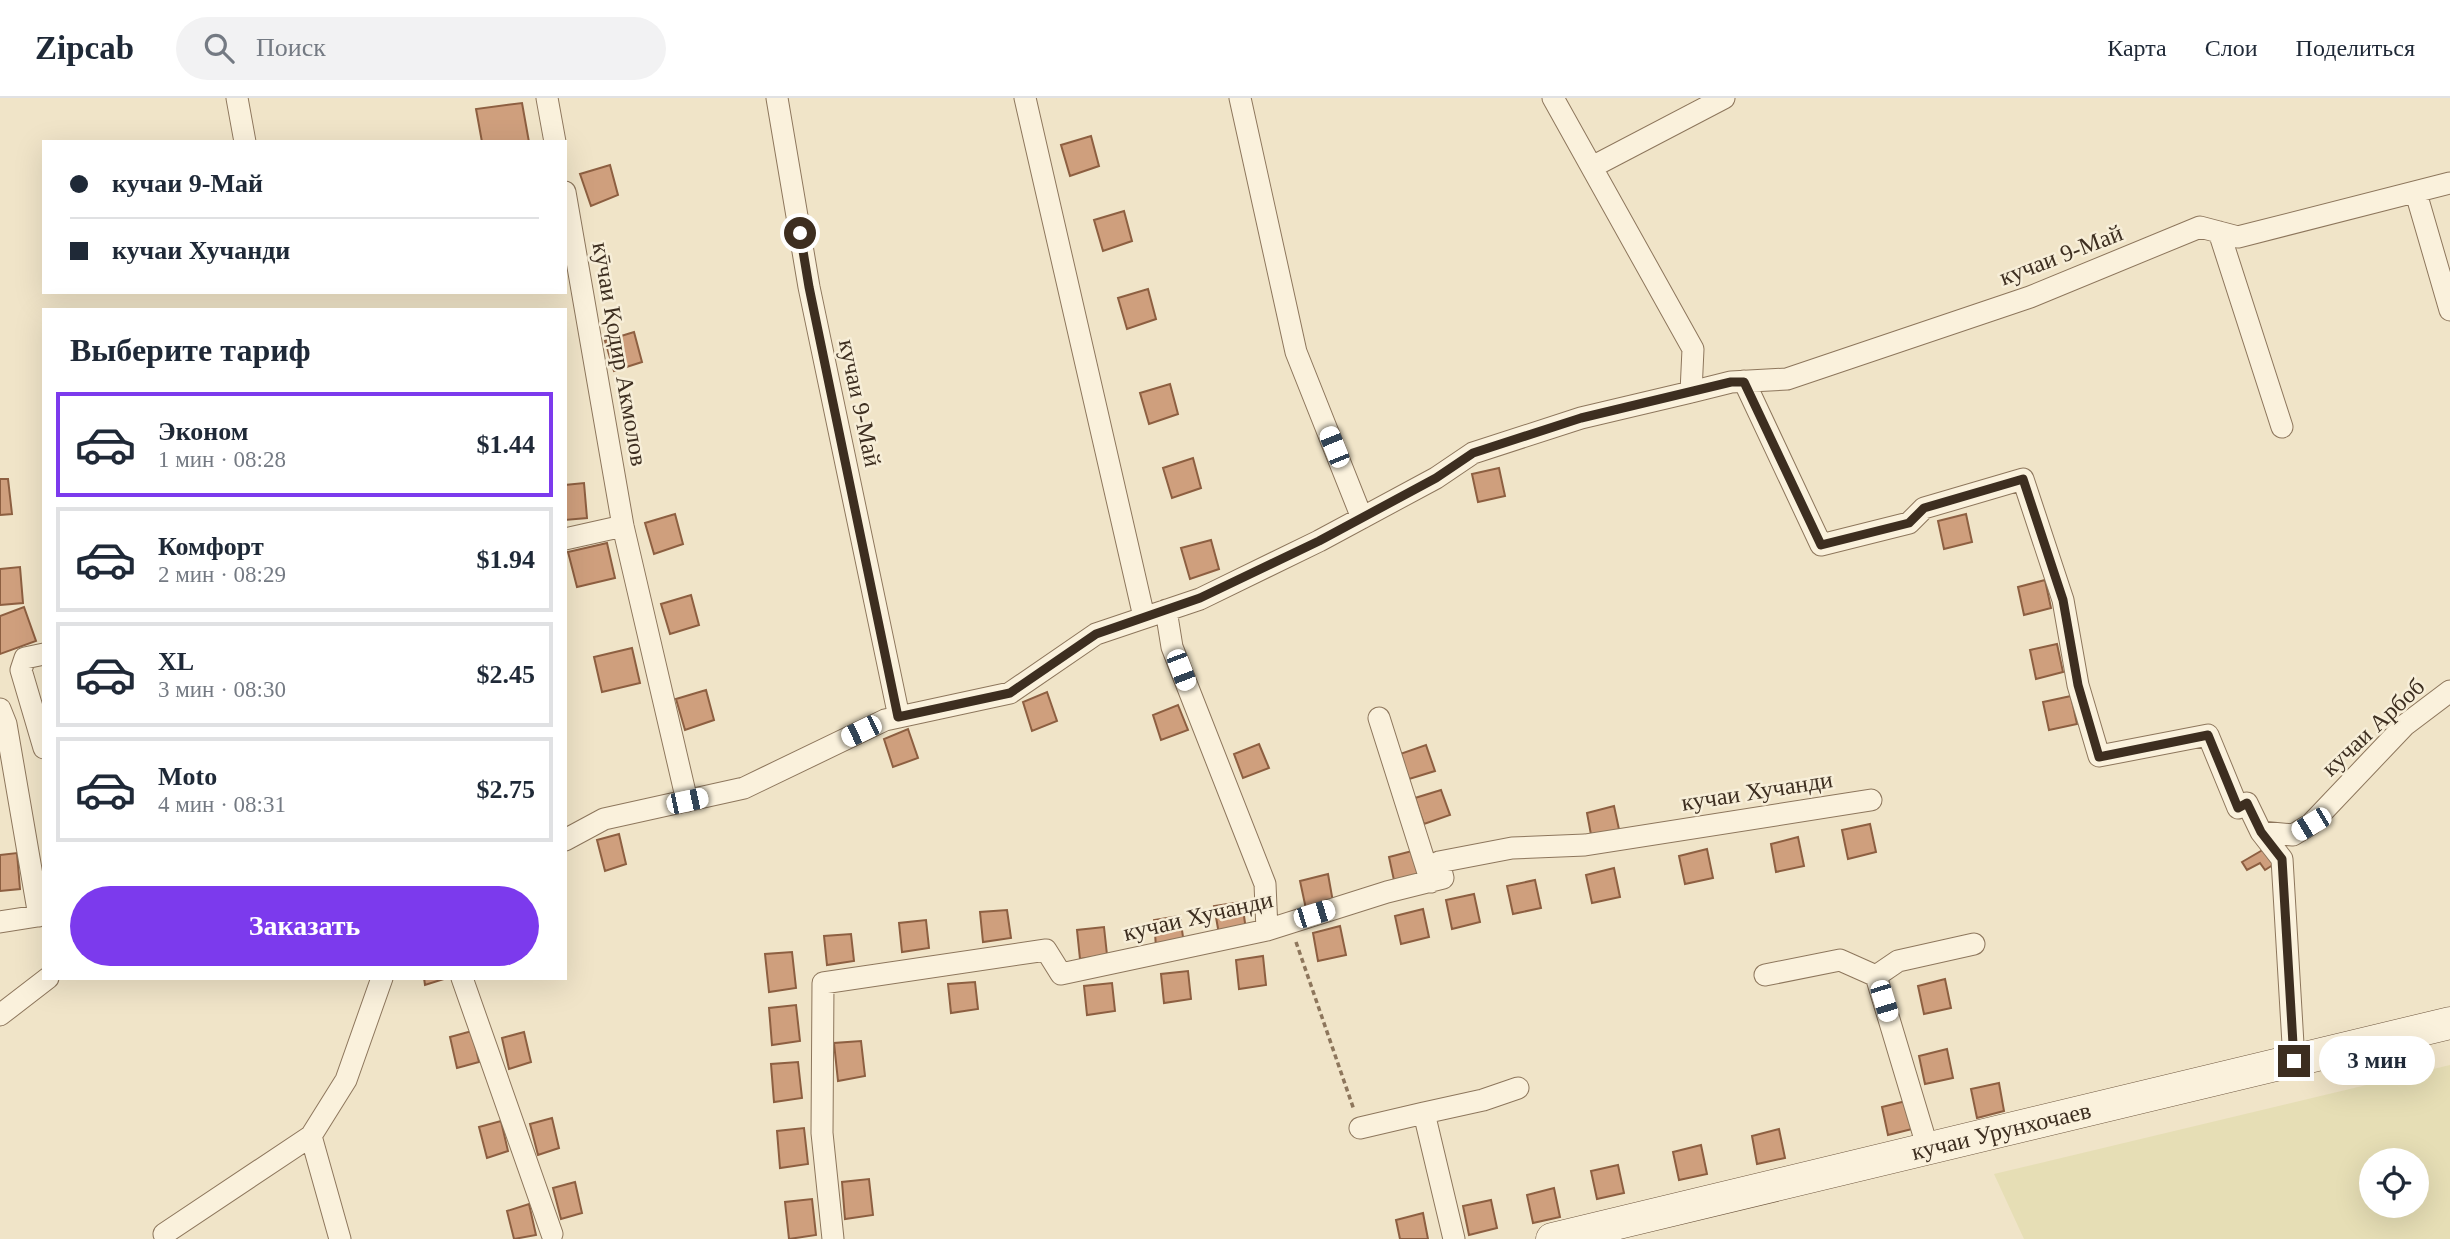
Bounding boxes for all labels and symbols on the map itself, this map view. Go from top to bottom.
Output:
route start [784,217,816,249]
street label: кучаи 9-Май [1996,220,2126,290]
street label: кӯчаи Қодир Акмолов [588,240,652,468]
street label: кучаи 9-Май [834,337,886,469]
car [1317,424,1352,470]
car [1164,647,1199,693]
street label: кучаи Арбоб [2316,673,2430,781]
car [838,712,885,750]
street label: кучаи Хучанди [1680,766,1835,816]
car [665,786,710,816]
car [2288,804,2335,844]
street label: кучаи Хучанди [1121,886,1275,946]
car [1291,898,1338,930]
car [1868,978,1901,1024]
callout: 3 мин [2318,1037,2434,1086]
route end [2278,1045,2310,1077]
street label: кучаи Урунхочаев [1909,1097,2093,1165]

